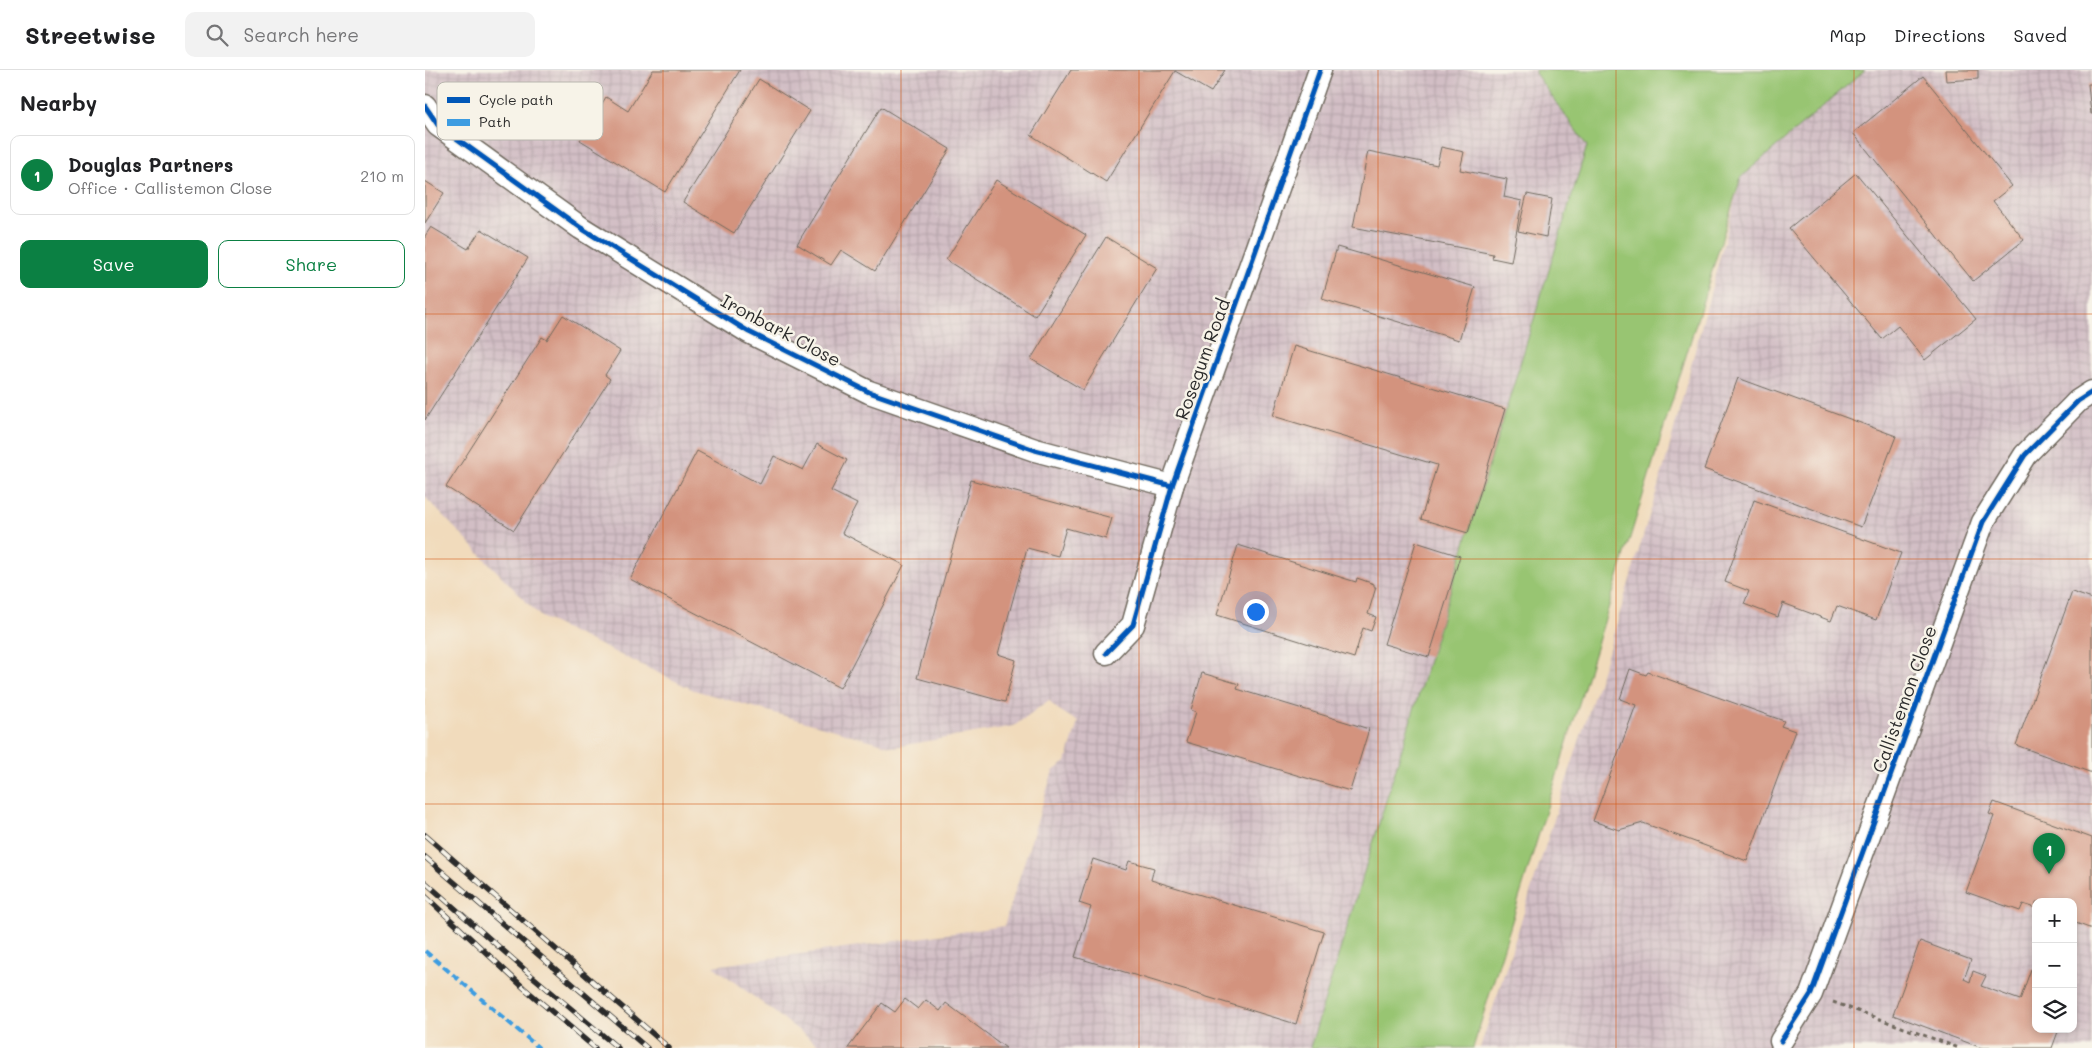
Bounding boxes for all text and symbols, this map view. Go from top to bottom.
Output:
search box [185,12,535,57]
text: Streetwise [25,19,155,50]
icon: search [203,21,231,49]
text: Search here [243,22,359,47]
text: Map [1829,23,1866,47]
text: Directions [1894,23,1986,47]
text: Saved [2014,23,2067,47]
legend [437,82,603,140]
text: Nearby [20,89,97,116]
text: Cycle path [479,90,553,109]
text: Path [479,112,510,131]
text: Douglas Partners [68,152,233,177]
text: 1 [33,165,41,186]
text: 210 m [360,165,404,186]
text: Office · Callistemon Close [68,177,272,198]
button: Save [20,240,208,288]
button: Share [218,240,405,288]
street label: Ironbark Close [717,288,845,372]
street label: Rosegum Road [1169,295,1235,423]
your location [1243,599,1269,625]
street label: Callistemon Close [1866,622,1942,776]
pin: 1 [2033,833,2065,874]
map controls [2032,898,2077,1033]
button: + [2032,898,2077,943]
button: − [2032,943,2077,988]
button: layers [2032,988,2077,1033]

